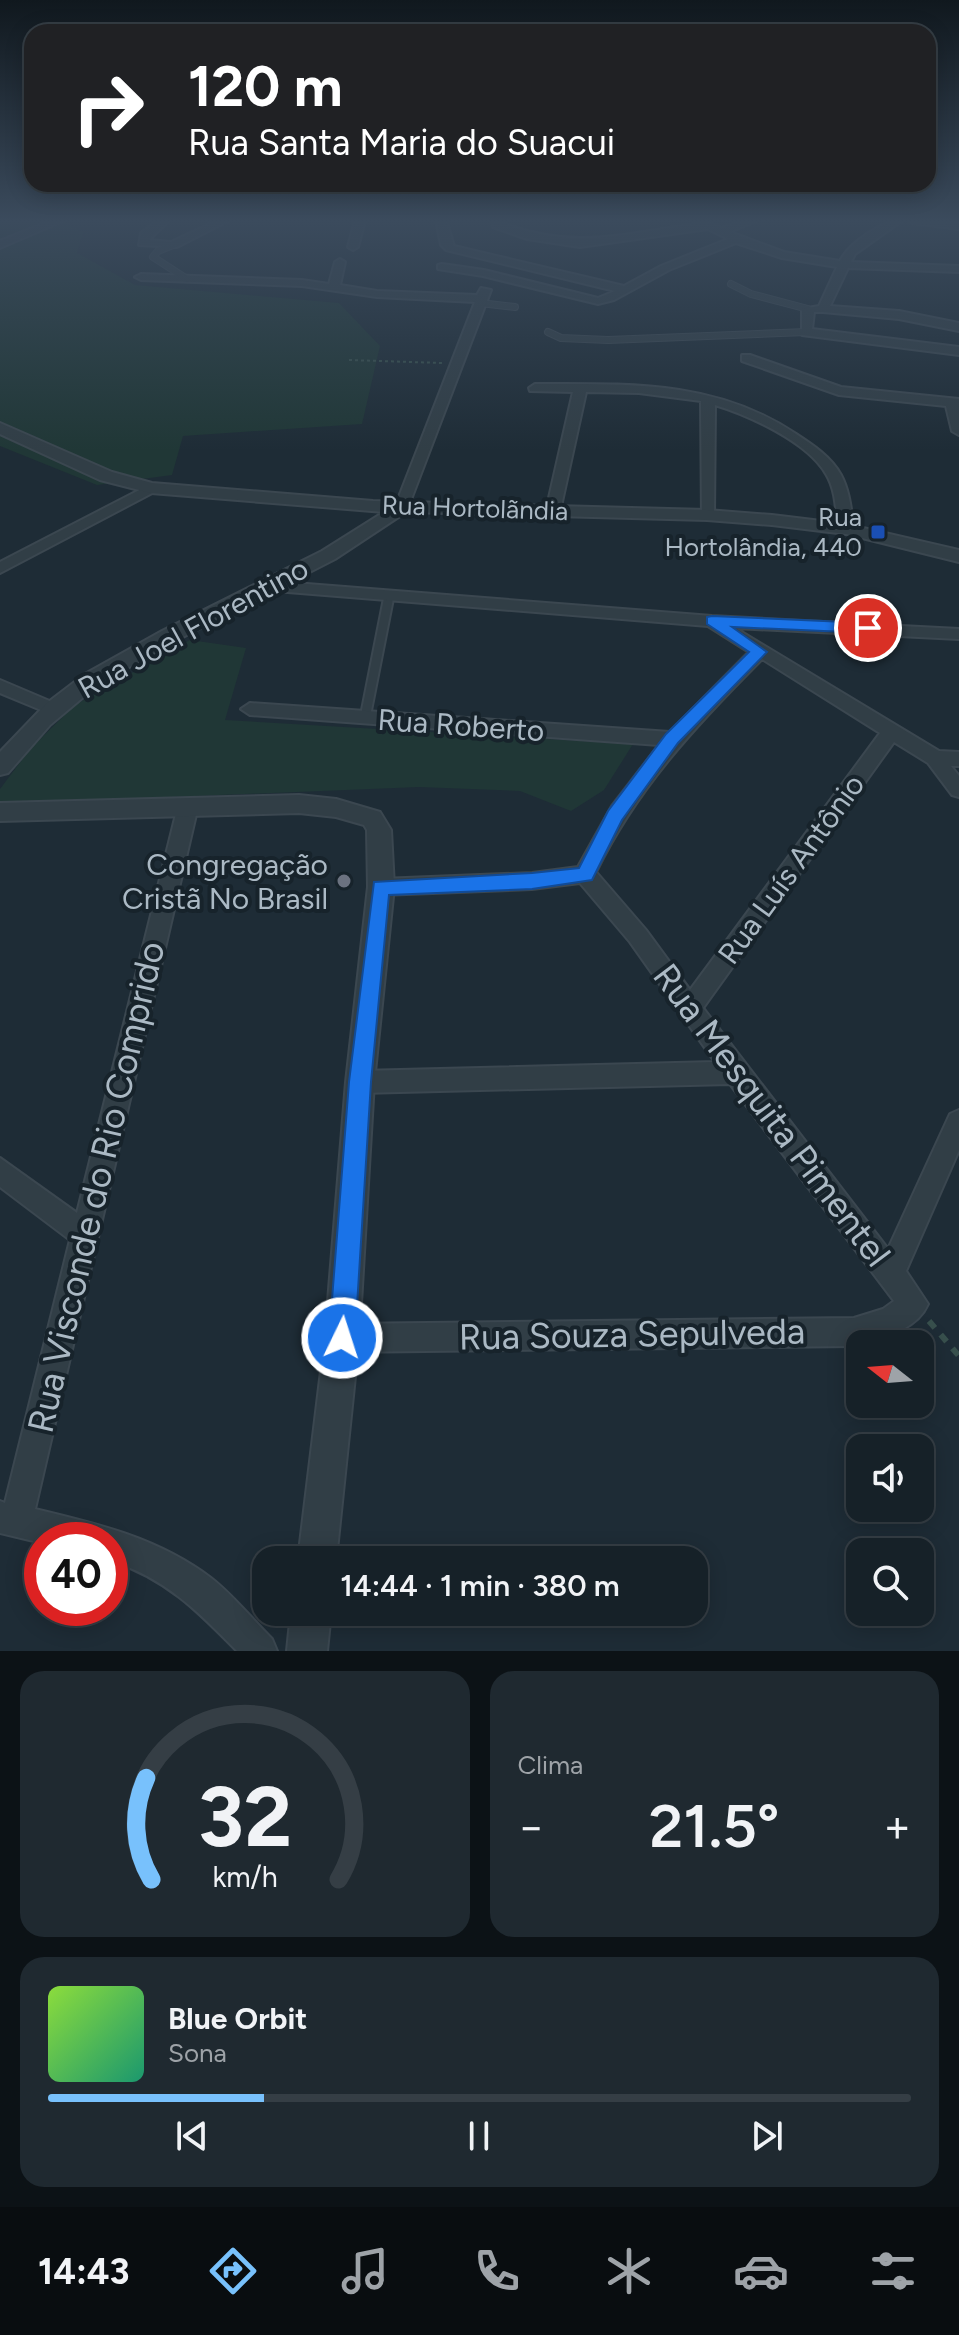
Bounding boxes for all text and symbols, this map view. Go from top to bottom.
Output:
text: 120 m [188,53,343,120]
icon: right [56,56,160,160]
text: Rua Santa Maria do Suacui [188,121,615,164]
street label: Rua Hortolãndia [381,489,569,527]
place label: Rua Hortolândia, 440 [665,501,862,563]
marker: Rua Hortolândia, 440 [869,523,887,541]
street label: Rua Joel Florentino [71,549,315,707]
pin [834,594,902,662]
icon: arrive [846,606,890,650]
street label: Rua Roberto [376,701,546,749]
street label: Rua Luís Antônio [710,767,872,971]
place label: Congregação Cristã No Brasil [122,846,328,917]
marker: Congregação Cristã No Brasil [335,872,353,890]
street label: Rua Visconde do Rio Comprido [18,937,174,1437]
street label: Rua Mesquita Pimentel [644,955,900,1275]
position arrow [300,1296,384,1380]
street label: Rua Souza Sepulveda [458,1309,806,1359]
north arrow [846,1330,934,1418]
map controls [846,1330,934,1626]
button: sound [846,1434,934,1522]
speed limit sign: 40 [24,1522,128,1626]
button: search [846,1538,934,1626]
text: 14:44 · 1 min · 380 m [340,1567,620,1604]
text: Clima [518,1749,583,1781]
text: 32 [198,1767,292,1867]
text: 21.5° [649,1790,779,1862]
text: − [518,1800,545,1853]
text: + [884,1800,911,1853]
text: km/h [212,1860,277,1894]
text: Blue Orbit [168,2000,307,2037]
text: Sona [168,2037,227,2069]
icon: previous [170,2114,214,2158]
icon: pause [457,2114,501,2158]
icon: next [745,2114,789,2158]
icon: directions [205,2243,261,2299]
icon: music [337,2243,393,2299]
icon: phone [469,2243,525,2299]
icon: climate [601,2243,657,2299]
icon: car [733,2243,789,2299]
icon: filters [865,2243,921,2299]
text: 14:43 [38,2250,130,2293]

